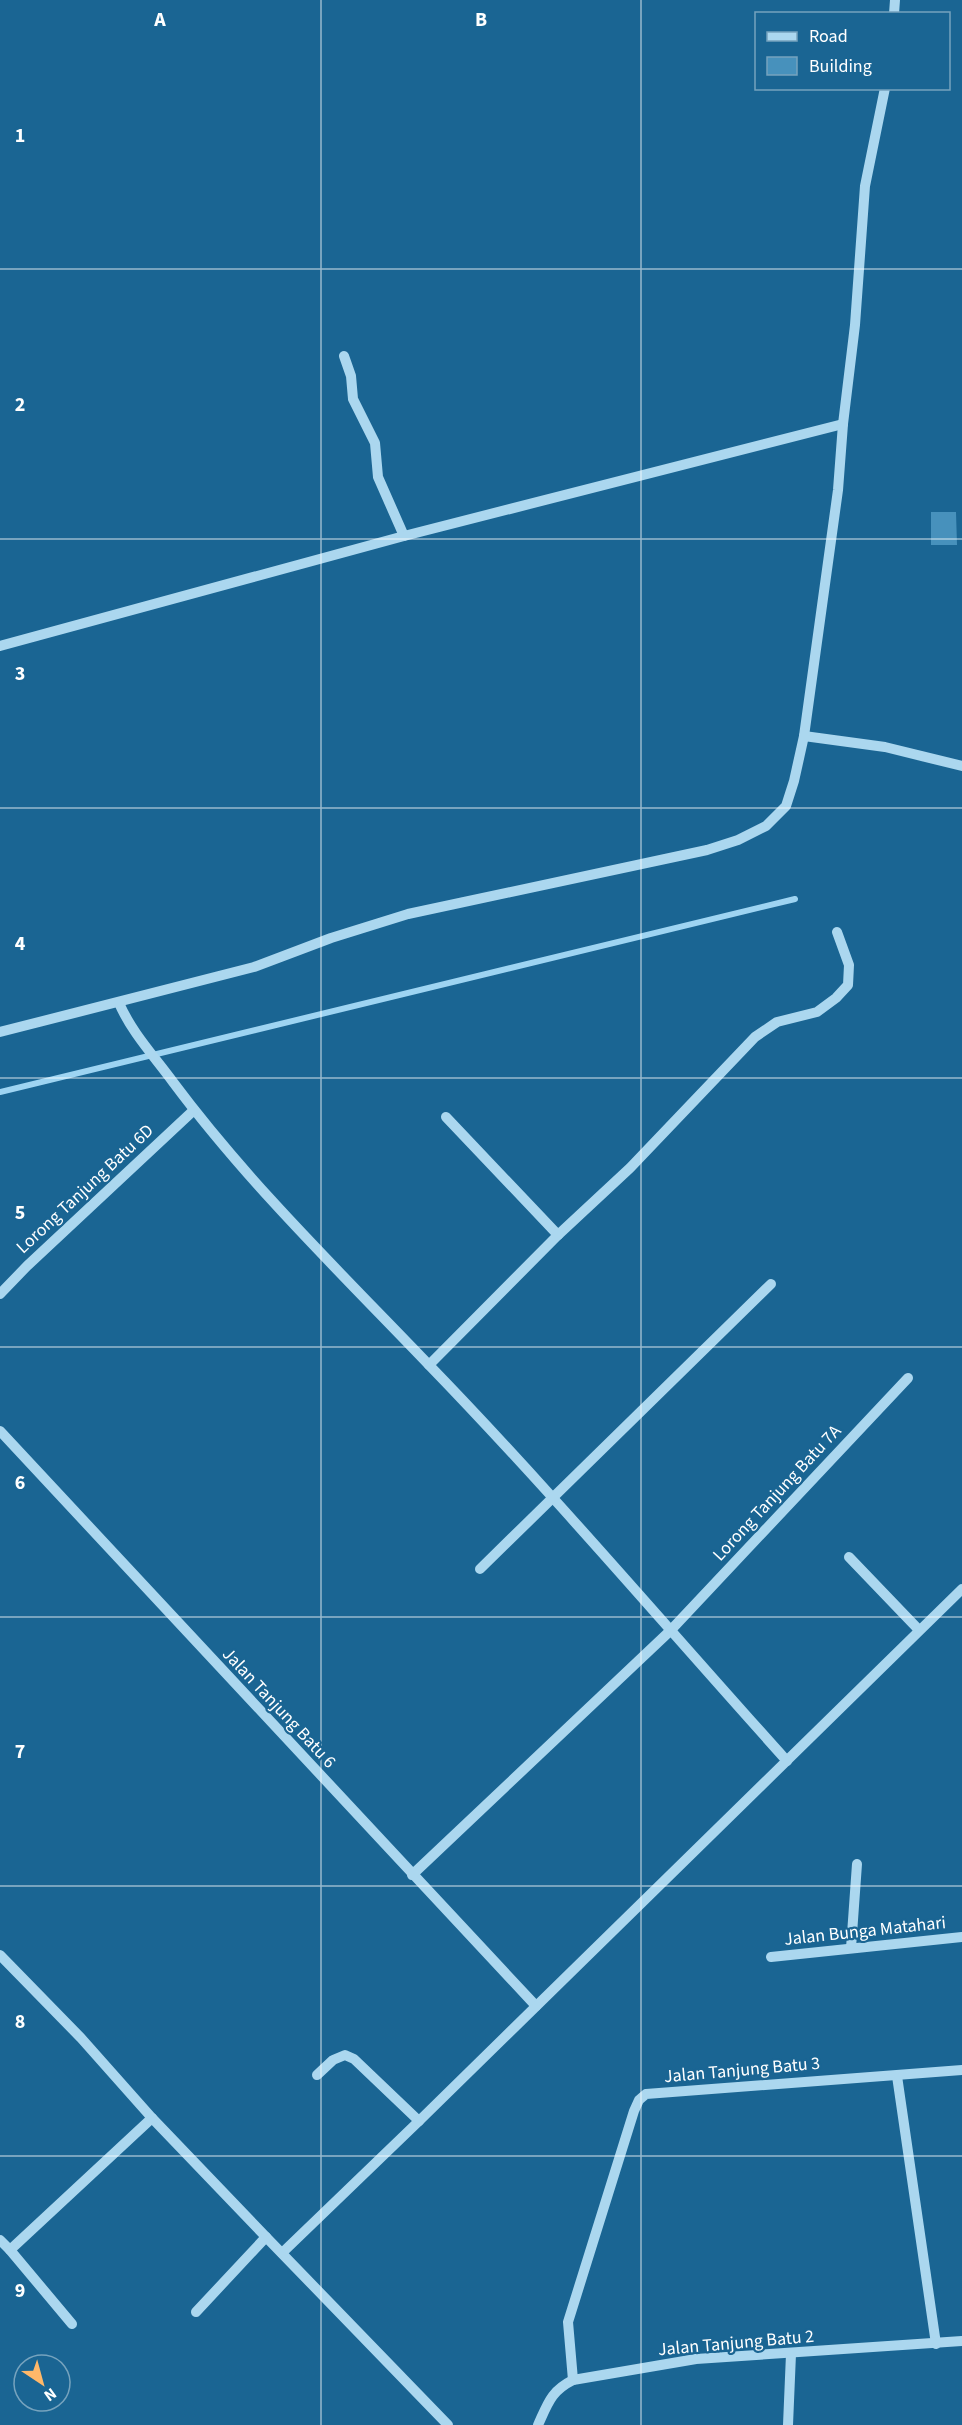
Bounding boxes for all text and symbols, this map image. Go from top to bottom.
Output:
text: A [153,6,166,34]
text: B [475,6,487,34]
legend [755,12,950,90]
text: Road [809,24,848,49]
text: Building [809,54,872,79]
text: 1 [15,122,25,150]
text: 2 [15,391,25,419]
text: 3 [15,660,25,688]
text: 4 [15,930,26,958]
street label: Lorong Tanjung Batu 6D [11,1119,159,1259]
text: 5 [15,1199,25,1227]
street label: Lorong Tanjung Batu 7A [707,1419,847,1567]
text: 6 [15,1469,25,1497]
street label: Jalan Tanjung Batu 6 [216,1642,342,1774]
text: 7 [15,1738,25,1766]
street label: Jalan Bunga Matahari [783,1910,947,1952]
text: 8 [15,2008,25,2036]
street label: Jalan Tanjung Batu 3 [663,2051,821,2089]
text: 9 [15,2277,25,2305]
street label: Jalan Tanjung Batu 2 [657,2324,815,2362]
north arrow [12,2353,72,2413]
text: N [39,2382,61,2406]

